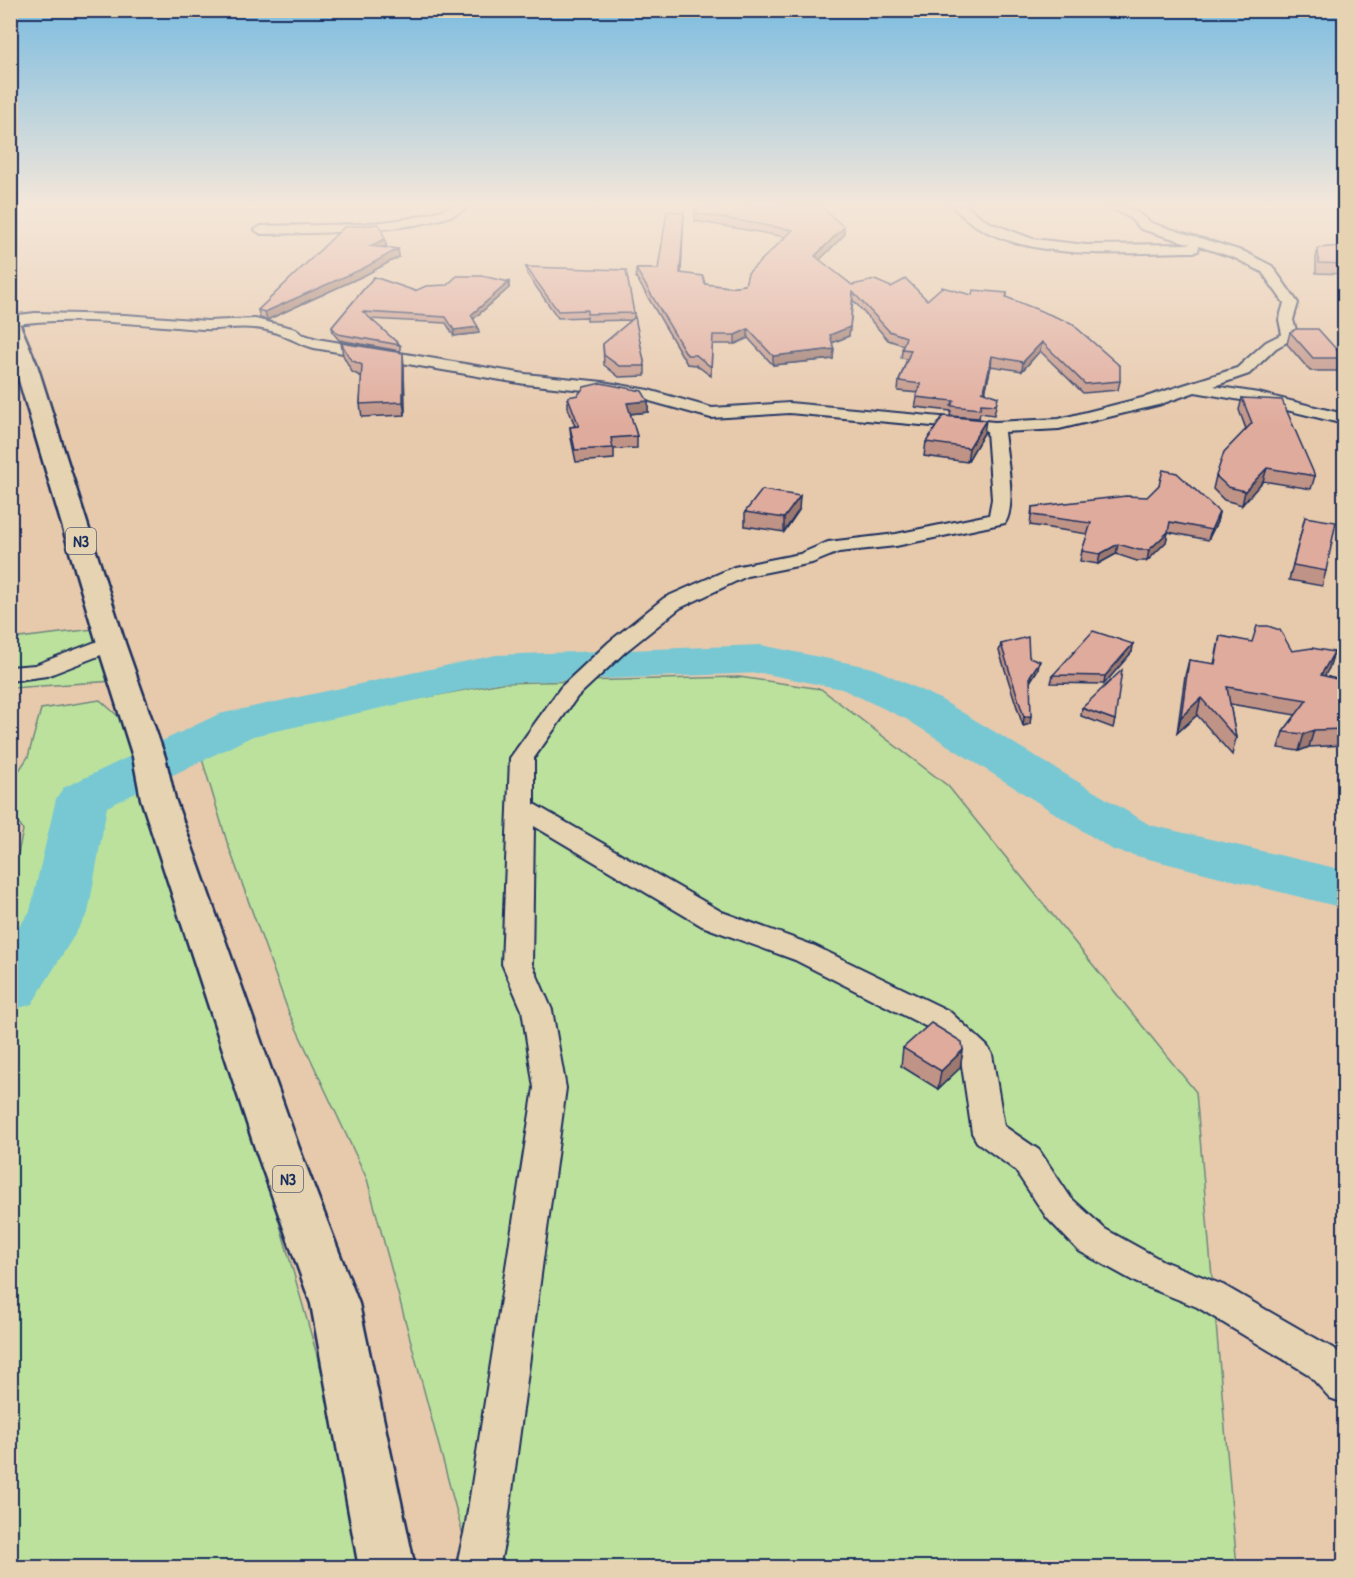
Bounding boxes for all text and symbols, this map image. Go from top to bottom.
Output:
road number: N3 [66,528,96,554]
road number: N3 [273,1166,303,1192]

